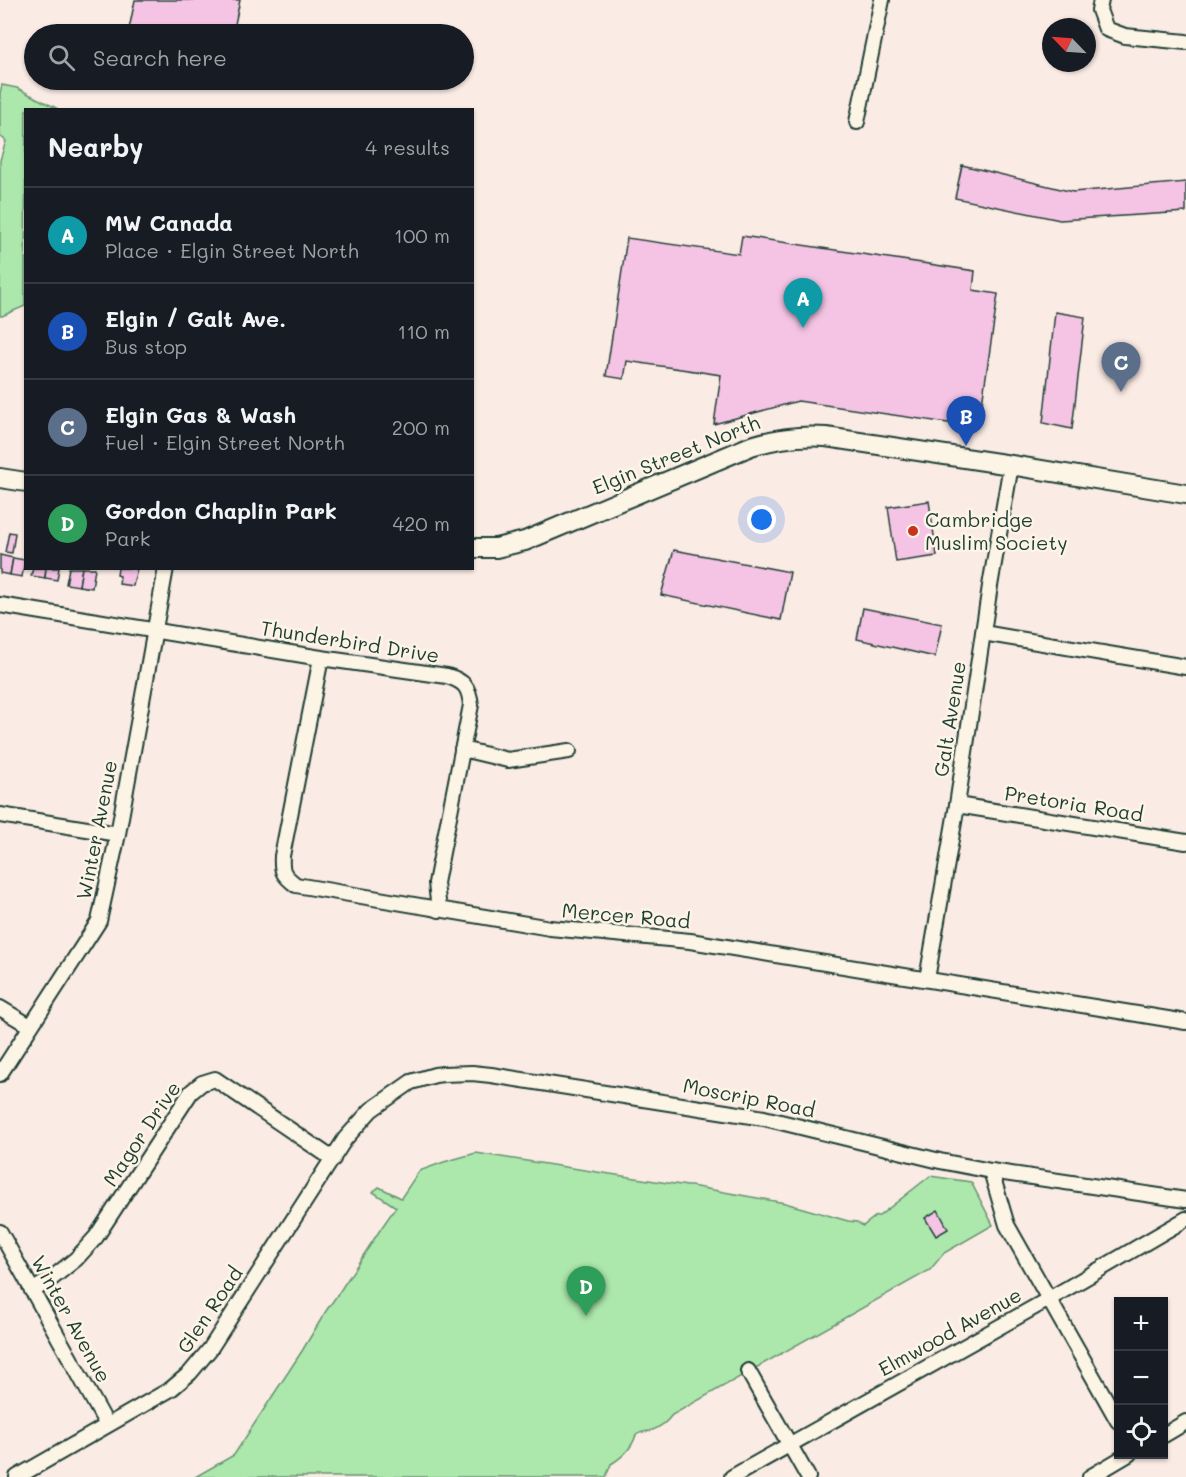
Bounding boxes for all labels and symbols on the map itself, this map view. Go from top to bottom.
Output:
north arrow [1042,18,1096,72]
pin: A [784,278,822,328]
pin: C [1102,342,1140,392]
pin: B [946,396,986,446]
street label: Elgin Street North [588,409,763,500]
your location [747,505,776,534]
place label: Cambridge Muslim Society [925,506,1068,555]
marker: Cambridge Muslim Society [906,524,920,538]
street label: Thunderbird Drive [259,614,441,668]
street label: Galt Avenue [927,659,971,779]
street label: Winter Avenue [70,758,122,902]
street label: Pretoria Road [1003,779,1145,827]
street label: Mercer Road [561,896,691,934]
street label: Moscrip Road [681,1071,817,1123]
street label: Magor Drive [97,1076,186,1191]
street label: Winter Avenue [26,1250,118,1387]
street label: Glen Road [171,1261,248,1358]
pin: D [566,1266,606,1316]
street label: Elmwood Avenue [873,1281,1026,1381]

